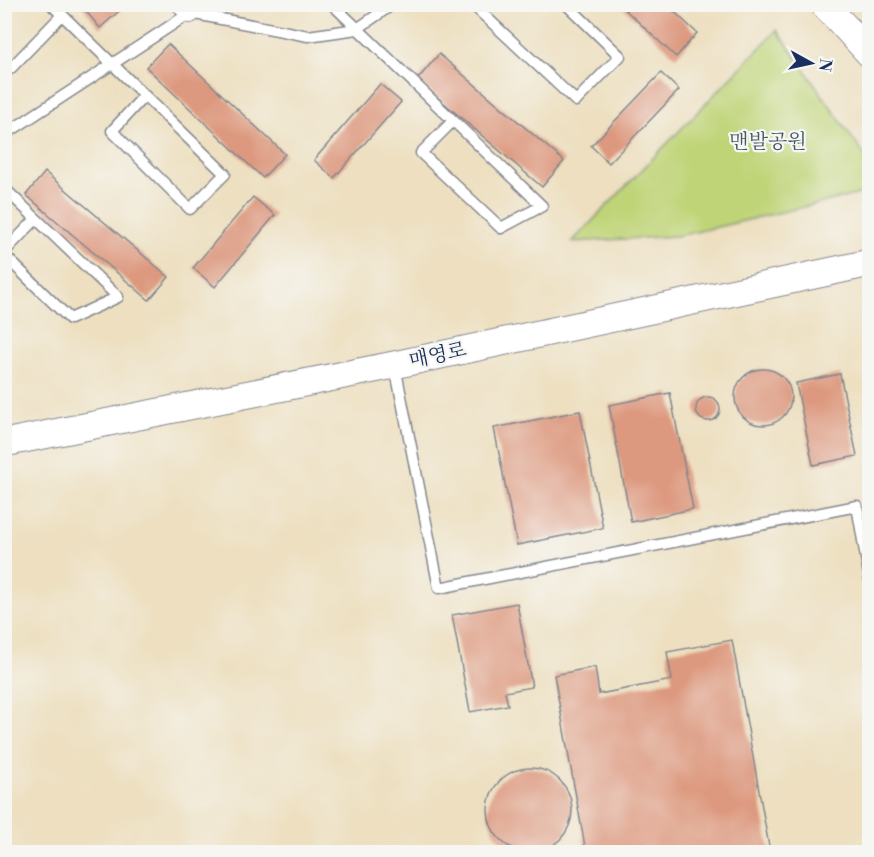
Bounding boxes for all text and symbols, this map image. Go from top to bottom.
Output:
north arrow [781,33,841,93]
text: N [814,57,836,73]
park label: 맨발공원 [729,130,807,155]
street label: 매영로 [407,338,469,374]

